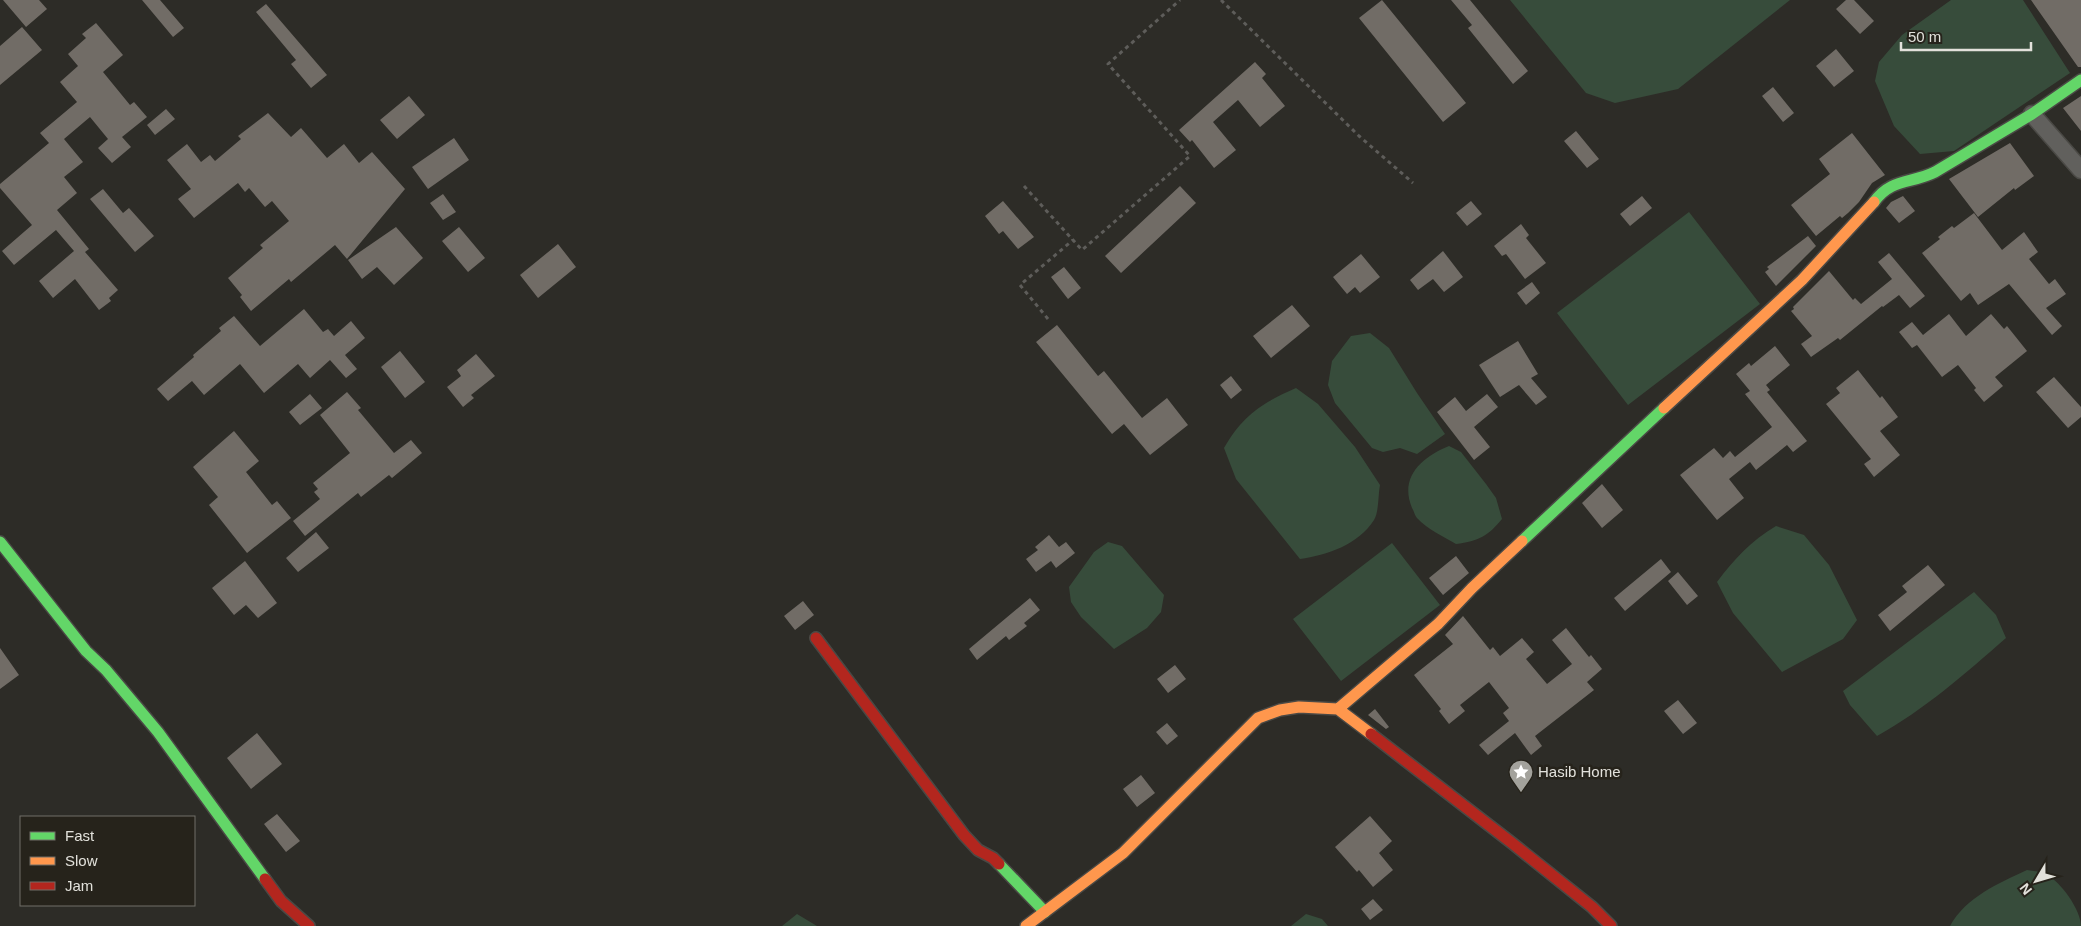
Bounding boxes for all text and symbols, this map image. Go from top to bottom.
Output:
scale bar [1901,20,2031,52]
text: 50 m [1908,28,1941,45]
place icon: Hasib Home [1508,759,1534,793]
place label: Hasib Home [1538,763,1621,780]
legend [20,816,195,906]
text: Fast [65,827,95,844]
text: Slow [65,852,98,869]
north arrow [2011,856,2061,906]
text: Jam [65,877,93,894]
text: N [2016,880,2035,898]

